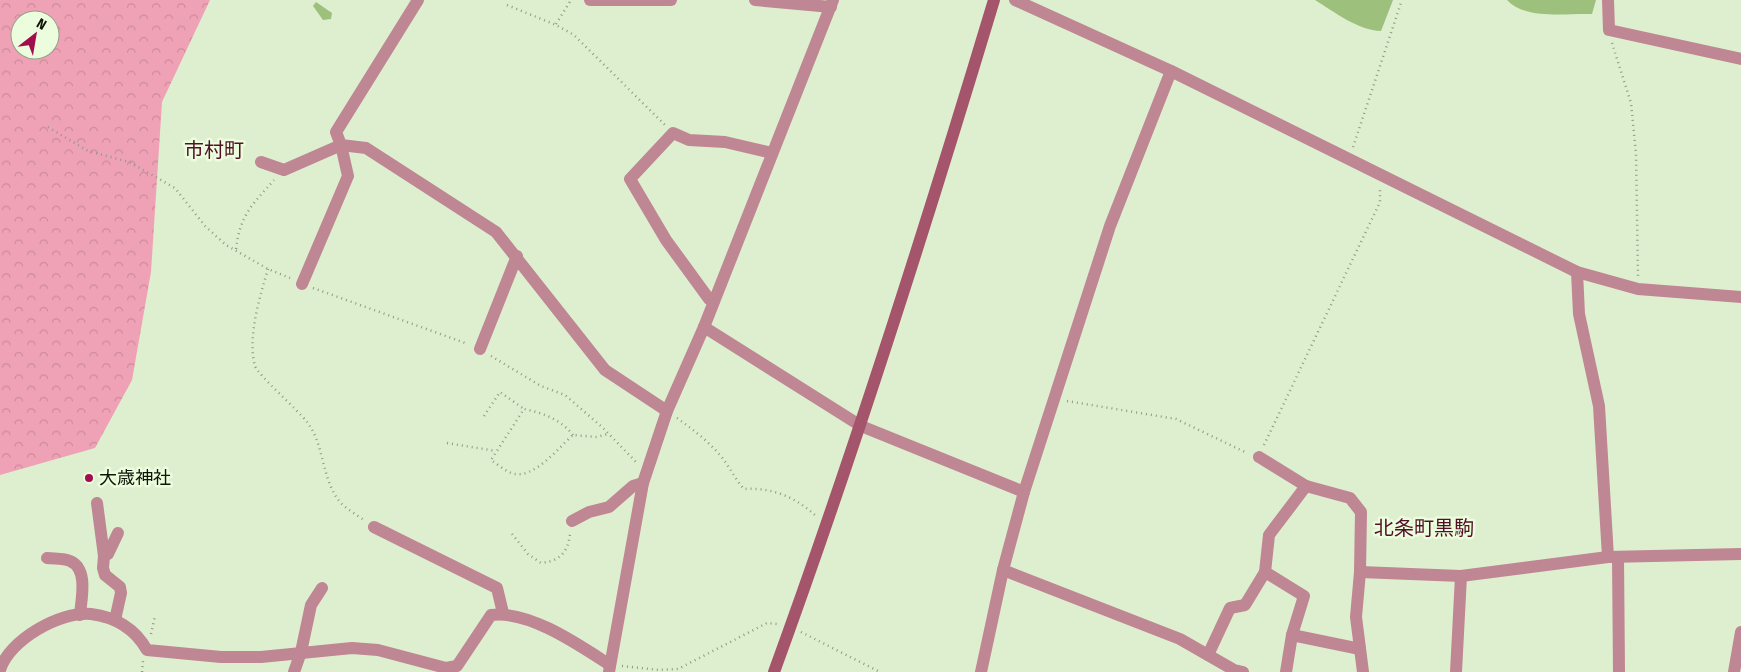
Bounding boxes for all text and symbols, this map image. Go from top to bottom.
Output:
north arrow [10,10,60,60]
text: N [33,15,49,34]
district label: 市村町 [184,138,244,162]
place label: 大歳神社 [99,467,171,489]
marker: 大歳神社 [83,472,95,484]
district label: 北条町黒駒 [1374,516,1474,540]

